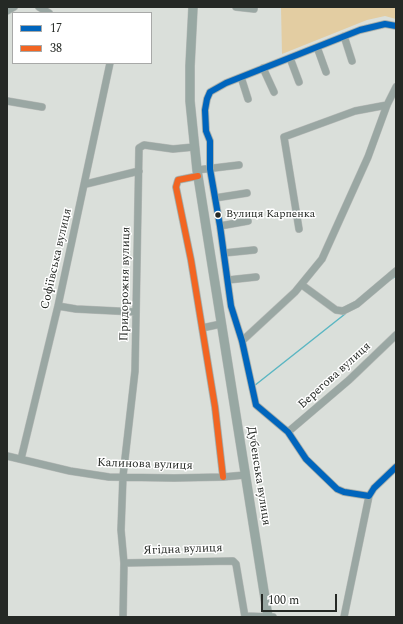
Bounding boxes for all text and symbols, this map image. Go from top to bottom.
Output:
legend [12,12,152,64]
text: 17 [50,19,62,38]
text: 38 [50,39,62,58]
street label: Софіївська вулиця [38,207,76,311]
place label: Вулиця Карпенка [226,208,315,222]
marker: Вулиця Карпенка [213,210,223,220]
street label: Придорожня вулиця [118,227,134,341]
street label: Берегова вулиця [296,340,374,412]
street label: Дубенська вулиця [243,425,273,527]
street label: Калинова вулиця [97,456,193,474]
street label: Ягідна вулиця [143,541,223,559]
scale bar [263,586,339,612]
text: 100 m [268,591,299,610]

